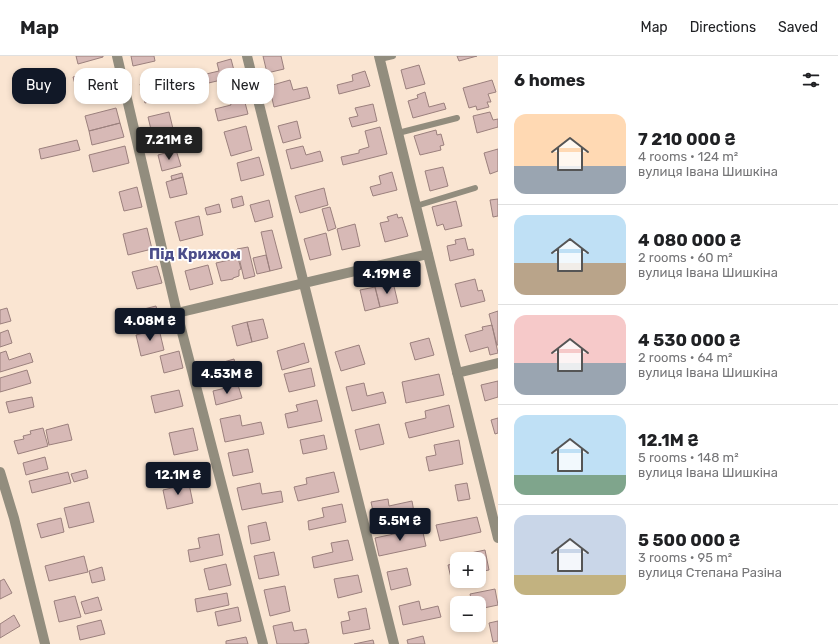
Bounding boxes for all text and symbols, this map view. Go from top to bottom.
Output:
text: Map [20,16,59,39]
text: Map [641,19,668,36]
text: Directions [690,19,756,36]
text: Saved [778,19,818,36]
chip: Buy [12,68,66,104]
chip: Rent [74,68,132,104]
chip: Filters [140,68,209,104]
chip: New [217,68,274,104]
icon: filters [800,69,822,91]
text: 6 homes [514,70,585,90]
pin: 7.21M ₴ [132,127,206,161]
text: 7 210 000 ₴ [638,129,736,149]
icon: home [546,130,594,178]
text: 7.21M ₴ [145,132,193,147]
text: 4 rooms · 124 m² [638,149,738,164]
text: вулиця Івана Шишкіна [638,164,778,179]
text: 4 080 000 ₴ [638,230,741,250]
icon: home [546,231,594,279]
district label: Під Крижом [149,245,241,263]
text: 2 rooms · 60 m² [638,250,733,265]
pin: 4.19M ₴ [350,261,424,295]
text: вулиця Івана Шишкіна [638,265,778,280]
text: 4.19M ₴ [363,266,411,281]
pin: 4.08M ₴ [113,308,187,342]
text: 4.08M ₴ [124,313,176,328]
text: 4 530 000 ₴ [638,330,740,350]
icon: home [546,331,594,379]
text: 2 rooms · 64 m² [638,350,733,365]
pin: 4.53M ₴ [190,361,264,395]
text: вулиця Івана Шишкіна [638,365,778,380]
text: 4.53M ₴ [201,366,253,381]
text: 12.1M ₴ [638,430,699,450]
icon: home [546,431,594,479]
text: 5 rooms · 148 m² [638,450,739,465]
pin: 12.1M ₴ [141,462,215,496]
text: вулиця Івана Шишкіна [638,465,778,480]
text: 12.1M ₴ [155,467,201,482]
pin: 5.5M ₴ [367,508,433,542]
text: 5.5M ₴ [379,513,421,528]
text: 5 500 000 ₴ [638,530,740,550]
icon: home [546,531,594,579]
text: 3 rooms · 95 m² [638,550,732,565]
map controls [450,552,486,632]
button: + [450,552,486,588]
text: вулиця Степана Разіна [638,565,782,580]
button: − [450,596,486,632]

